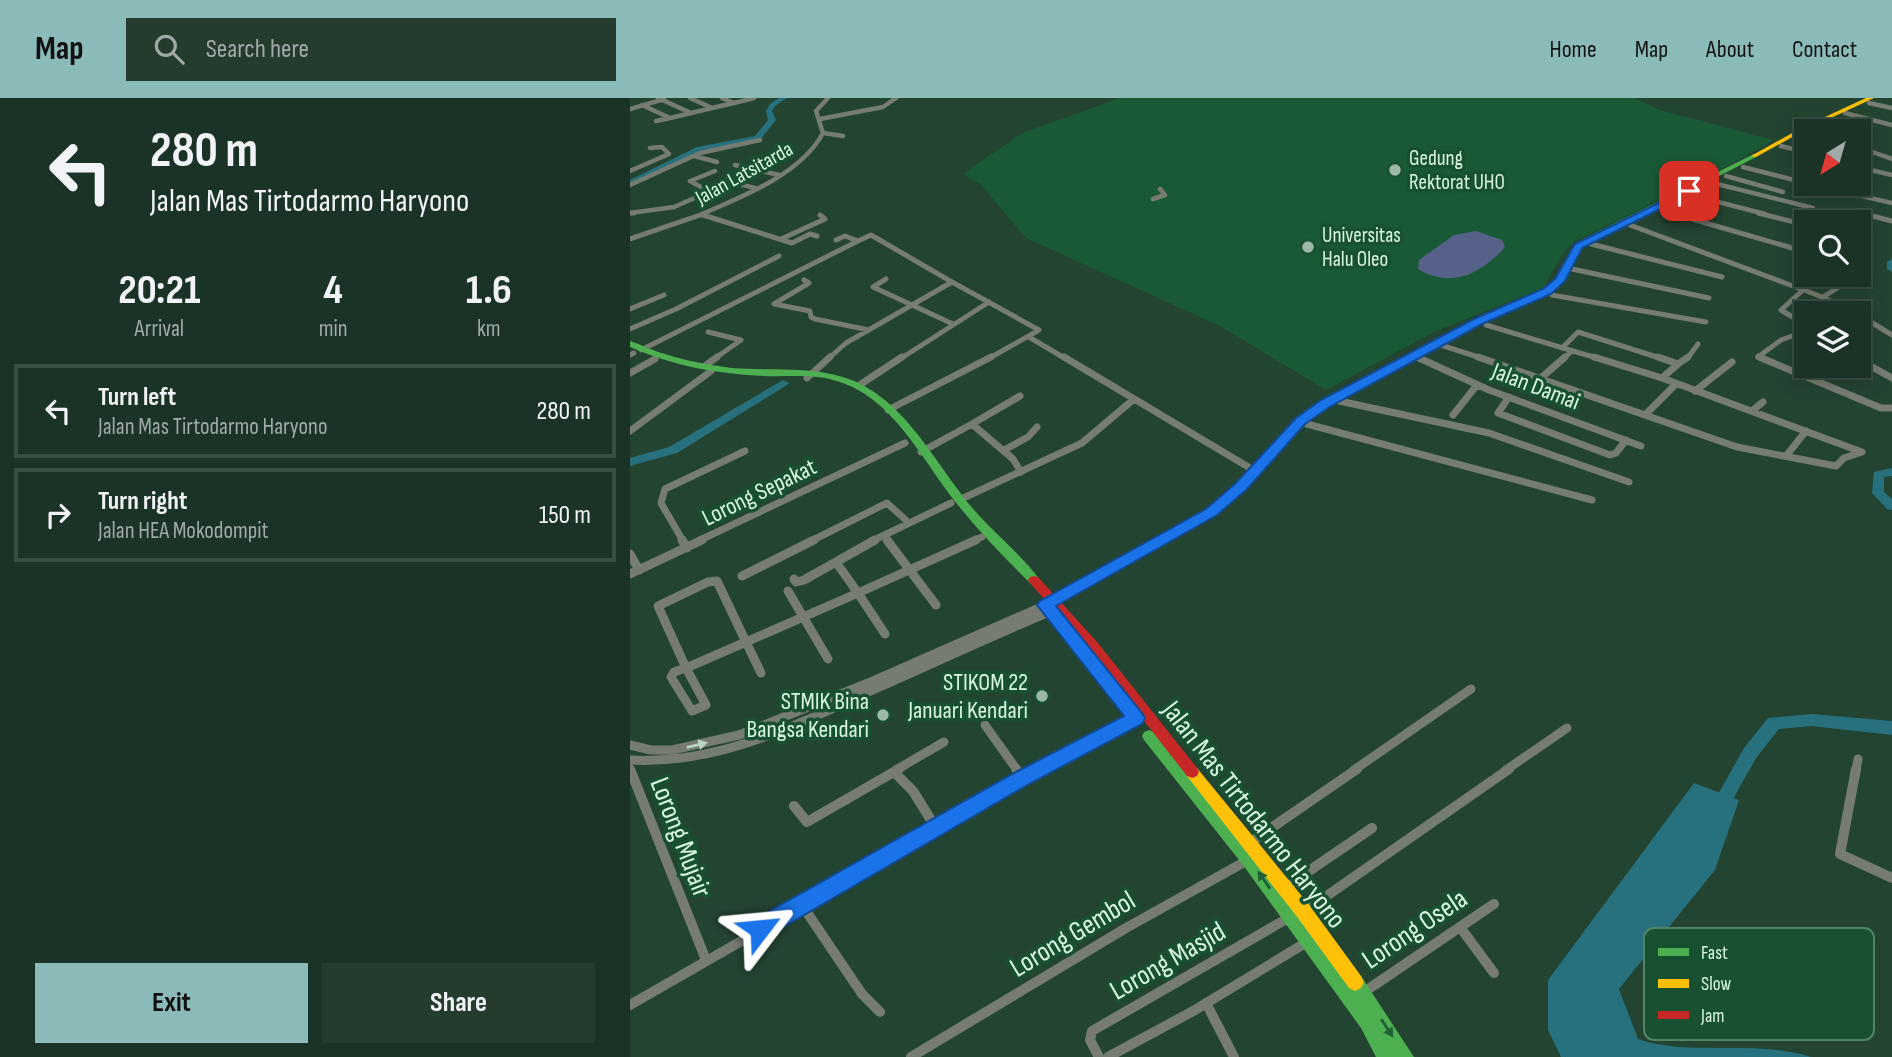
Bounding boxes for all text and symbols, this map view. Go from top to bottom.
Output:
search box [126,18,616,81]
text: Map [35,29,84,69]
icon: search [150,30,188,68]
text: Search here [206,34,309,65]
text: Home [1549,35,1597,64]
text: Map [1635,35,1668,64]
text: About [1706,35,1754,64]
text: Contact [1792,35,1857,64]
north arrow [1794,119,1871,196]
map controls [1794,119,1871,378]
text: 280 m [150,122,258,181]
icon: left [35,126,126,217]
street label: Jalan Latsitarda [690,137,797,211]
place label: Gedung Rektorat UHO [1409,146,1505,195]
pin [1659,161,1719,221]
marker: Gedung Rektorat UHO [1387,162,1403,178]
icon: arrive [1670,172,1708,210]
text: Jalan Mas Tirtodarmo Haryono [150,182,469,221]
button: search [1794,210,1871,287]
place label: Universitas Halu Oleo [1322,223,1401,272]
marker: Universitas Halu Oleo [1300,239,1316,255]
text: 20:21 [118,265,200,316]
text: 4 [323,265,343,316]
text: 1.6 [466,265,512,316]
button: layers [1794,301,1871,378]
text: Arrival [135,315,184,343]
text: min [319,315,348,343]
text: km [477,315,501,343]
street label: Jalan Damai [1487,356,1584,416]
text: Turn left [98,382,176,413]
icon: left [39,392,77,430]
text: 280 m [536,396,591,427]
text: Jalan Mas Tirtodarmo Haryono [98,413,327,441]
street label: Lorong Sepakat [697,452,821,533]
text: Turn right [98,486,187,517]
icon: right [39,496,77,534]
text: 150 m [539,500,591,531]
text: Jalan HEA Mokodompit [98,517,269,545]
place label: STIKOM 22 Januari Kendari [907,668,1028,725]
place label: STMIK Bina Bangsa Kendari [747,687,869,744]
marker: STIKOM 22 Januari Kendari [1034,688,1050,704]
street label: Jalan Mas Tirtodarmo Haryono [1154,694,1353,935]
marker: STMIK Bina Bangsa Kendari [875,707,891,723]
one-way arrow [686,739,708,750]
street label: Lorong Mujair [643,773,719,902]
one-way arrow [1257,871,1271,889]
street label: Lorong Osela [1356,882,1474,976]
street label: Lorong Gembol [1004,884,1141,985]
position arrow [723,892,797,966]
street label: Lorong Masjid [1104,915,1231,1008]
legend [1644,928,1874,1040]
text: Fast [1701,942,1728,965]
button: Exit [35,963,308,1043]
button: Share [322,963,595,1043]
text: Slow [1701,973,1731,996]
text: Jam [1700,1005,1724,1028]
one-way arrow [1381,1019,1394,1038]

